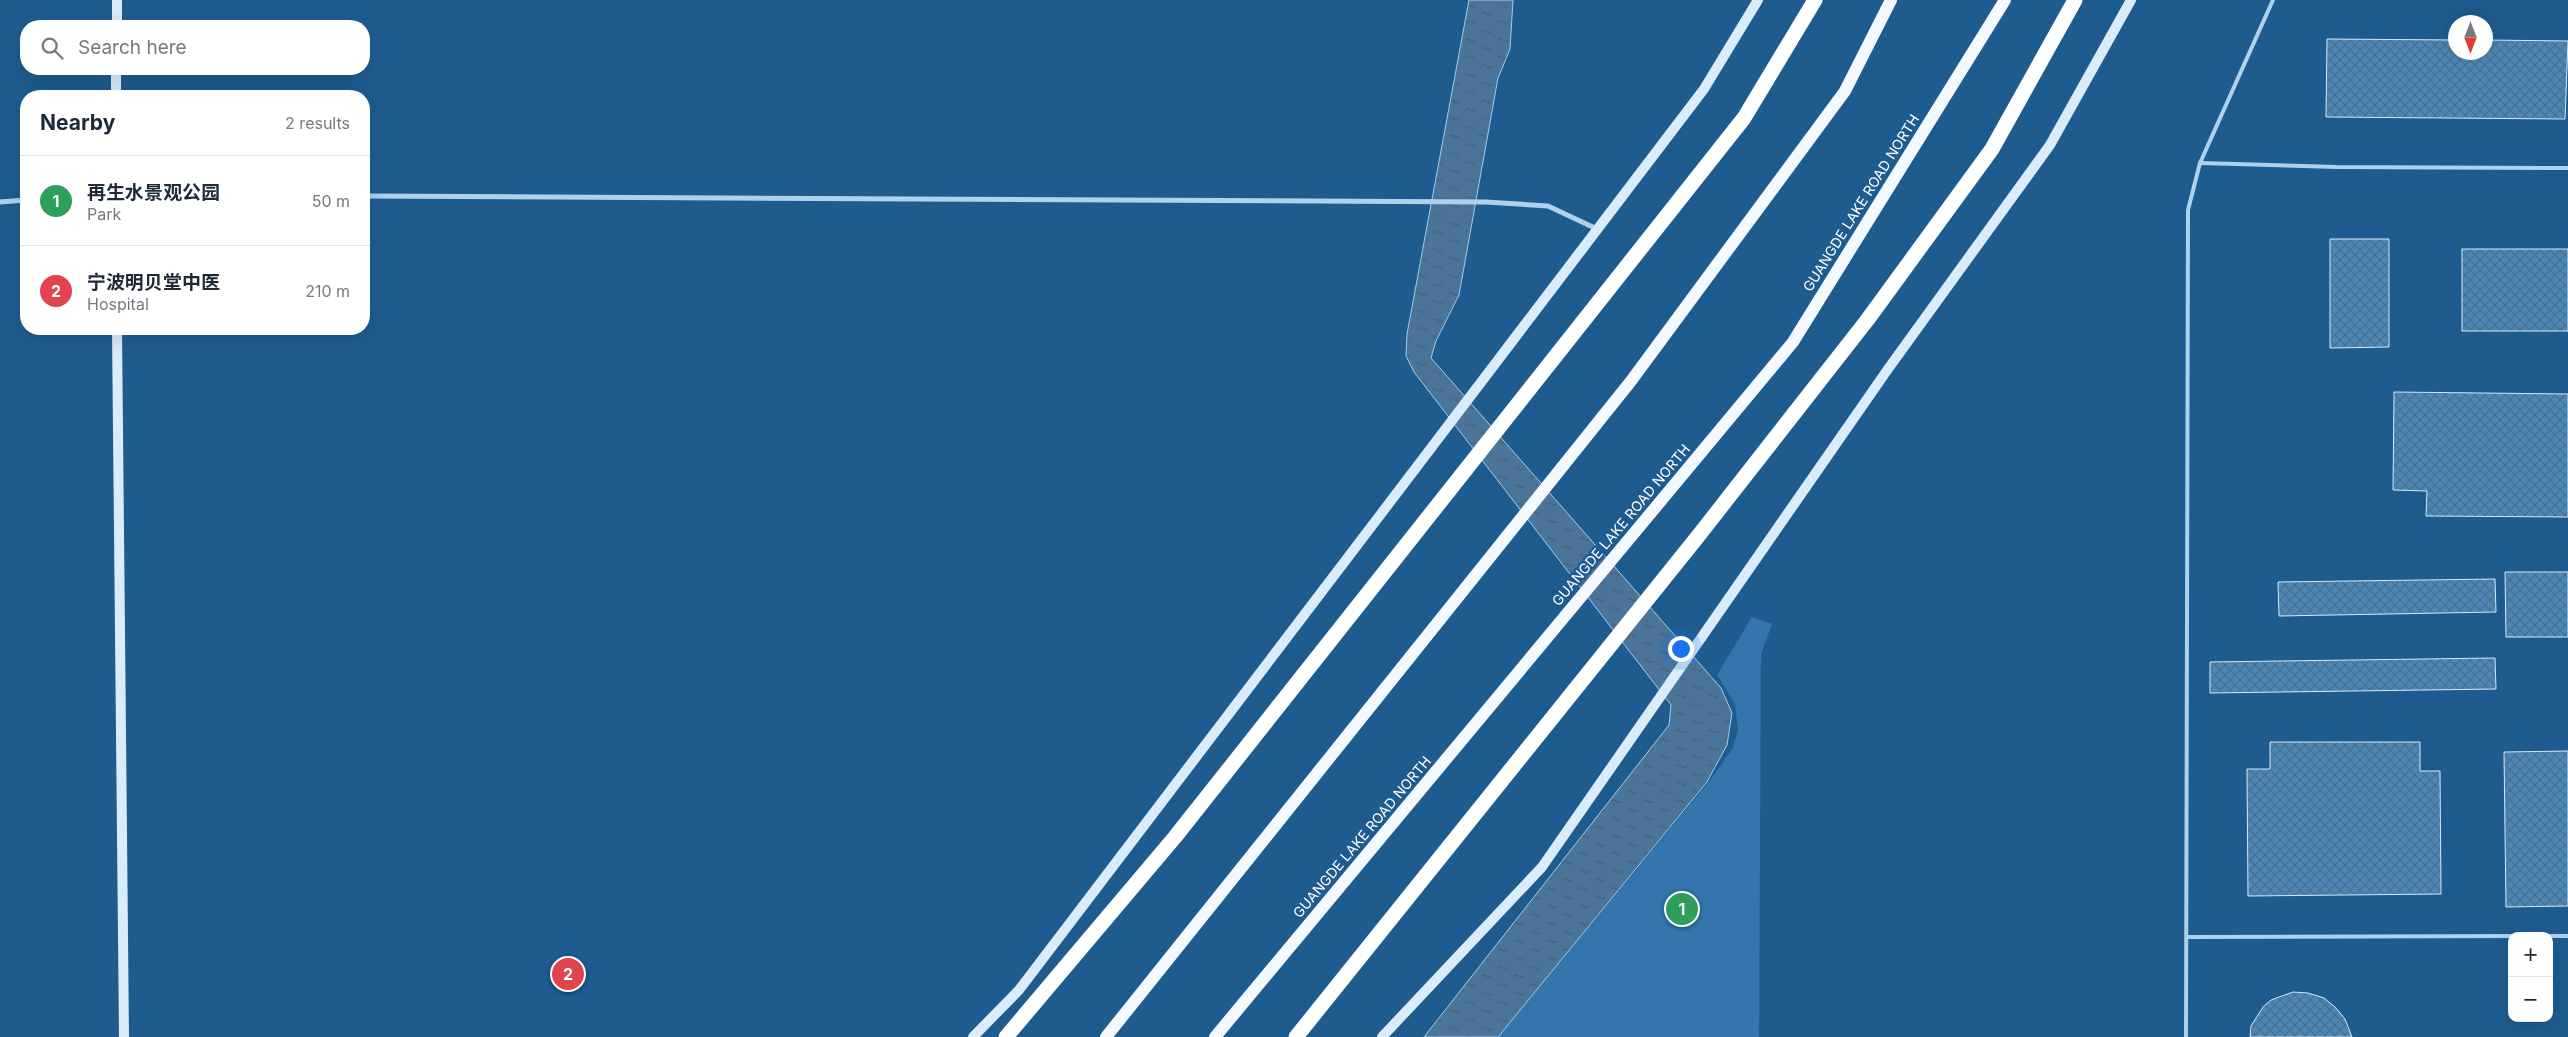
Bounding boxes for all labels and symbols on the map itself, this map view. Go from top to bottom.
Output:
north arrow [2448,15,2493,60]
street label: GUANGDE LAKE ROAD NORTH [1799,111,1922,294]
street label: GUANGDE LAKE ROAD NORTH [1548,440,1693,609]
your location [1668,636,1694,662]
street label: GUANGDE LAKE ROAD NORTH [1289,752,1434,921]
pin: 1 [1666,890,1698,928]
pin: 2 [552,955,584,993]

